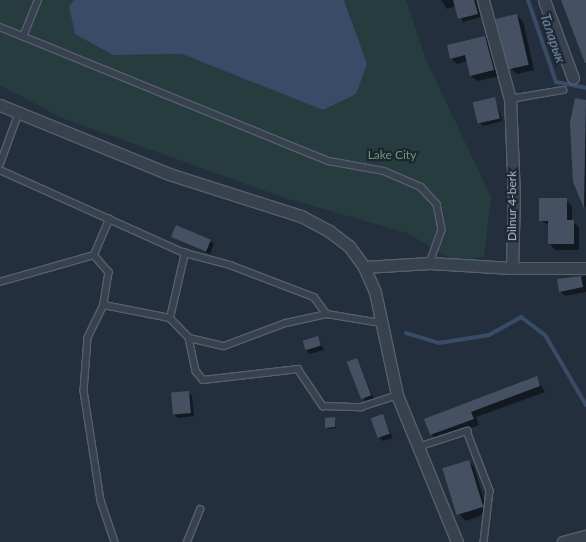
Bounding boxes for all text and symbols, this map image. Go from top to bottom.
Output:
water label: Таларык [537,11,569,65]
park label: Lake City [368,148,416,162]
street label: Dilnur 4-berk [505,171,519,241]

